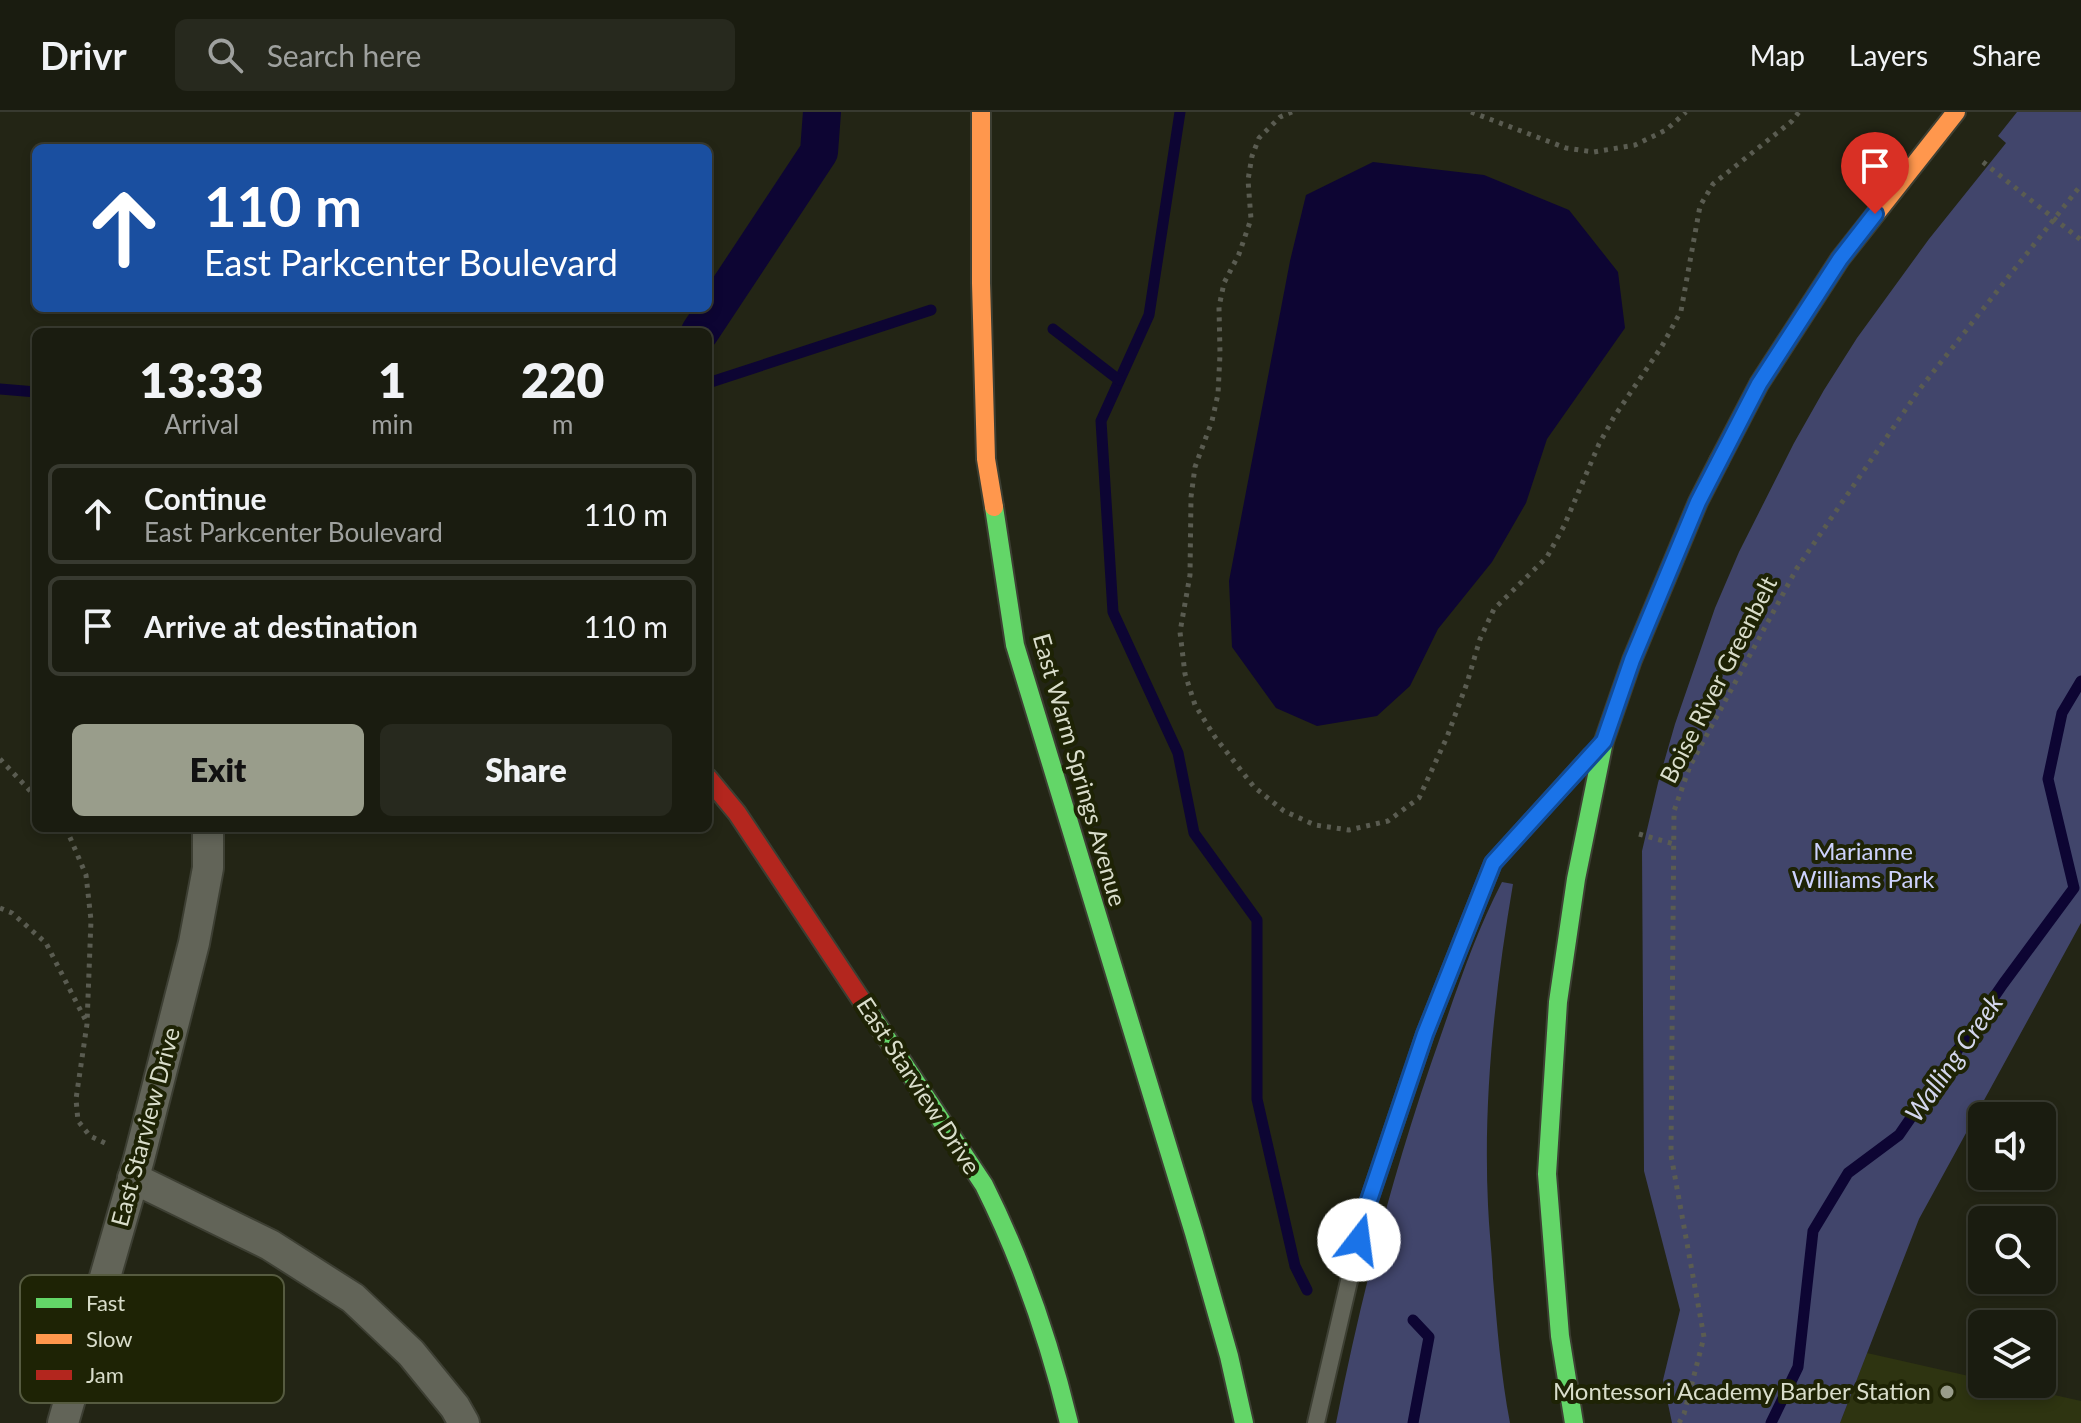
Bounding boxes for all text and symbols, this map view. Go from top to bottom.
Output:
search box [175,19,735,91]
text: Drivr [40,32,127,78]
icon: search [203,33,247,77]
text: Search here [267,37,421,73]
text: Map [1750,38,1805,72]
text: Layers [1849,38,1928,72]
text: Share [1972,38,2041,72]
pin [1841,132,1909,214]
icon: arrive [1853,144,1897,188]
text: 110 m [204,172,362,239]
icon: ahead [72,176,176,280]
text: East Parkcenter Boulevard [204,240,618,284]
text: 13:33 [140,351,264,408]
text: 1 [378,351,406,408]
text: 220 [521,351,604,408]
text: Arrival [164,408,239,440]
text: min [371,408,413,440]
text: m [552,408,573,440]
text: Continue [144,480,267,516]
icon: ahead [76,492,120,536]
text: 110 m [583,496,668,532]
text: East Parkcenter Boulevard [144,516,443,548]
street label: Boise River Greenbelt [1653,571,1783,788]
icon: arrive [76,604,120,648]
text: Arrive at destination [144,608,418,644]
text: 110 m [583,608,668,644]
street label: East Warm Springs Avenue [1028,630,1133,909]
button: Exit [72,724,364,816]
button: Share [380,724,672,816]
park label: Marianne Williams Park [1792,836,1935,893]
water label: Walling Creek [1897,987,2009,1127]
street label: East Starview Drive [851,991,987,1179]
street label: East Starview Drive [104,1024,185,1229]
map controls [1968,1102,2056,1398]
button: sound [1968,1102,2056,1190]
position arrow [1317,1198,1401,1282]
button: search [1968,1206,2056,1294]
legend [20,1275,284,1403]
text: Fast [86,1289,125,1316]
button: layers [1968,1310,2056,1398]
text: Slow [86,1325,133,1352]
text: Jam [86,1361,124,1388]
place label: Montessori Academy Barber Station [1553,1376,1931,1405]
marker: Montessori Academy Barber Station [1938,1383,1956,1401]

